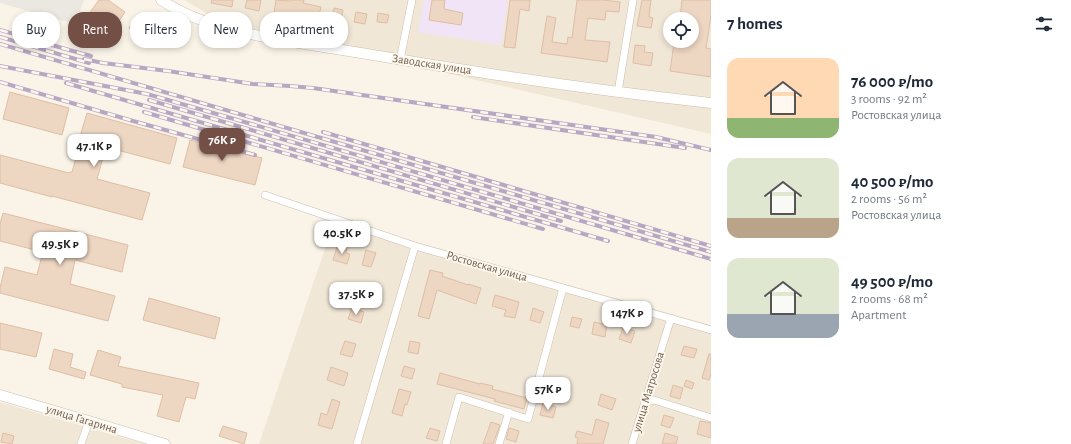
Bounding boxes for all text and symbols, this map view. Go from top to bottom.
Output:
chip: Buy [12,12,60,48]
chip: Rent [68,12,122,48]
chip: Filters [130,12,191,48]
chip: New [199,12,252,48]
chip: Apartment [260,12,348,48]
map controls [663,12,699,48]
button: locate [663,12,699,48]
icon: filters [1033,13,1055,35]
text: 7 homes [727,15,783,32]
street label: Заводская улица [391,52,473,77]
text: 76 000 ₽/mo [851,73,933,90]
icon: home [759,74,807,122]
text: 3 rooms · 92 m² [851,93,927,106]
text: Ростовская улица [851,109,942,122]
pin: 76K ₽ [194,128,250,162]
pin: 47.1K ₽ [57,134,131,168]
text: 76K ₽ [208,134,236,147]
text: 47.1K ₽ [76,140,112,153]
text: 40 500 ₽/mo [851,173,934,190]
icon: home [759,174,807,222]
text: 2 rooms · 56 m² [851,193,927,206]
text: Ростовская улица [851,209,942,222]
pin: 40.5K ₽ [305,221,379,255]
text: 40.5K ₽ [323,227,361,240]
pin: 49.5K ₽ [23,232,97,266]
text: 49.5K ₽ [41,238,79,251]
street label: Ростовская улица [445,249,529,284]
text: 49 500 ₽/mo [851,273,933,290]
icon: home [759,274,807,322]
pin: 37.5K ₽ [319,282,393,316]
text: 37.5K ₽ [338,288,374,301]
text: 2 rooms · 68 m² [851,293,928,306]
pin: 147K ₽ [594,301,660,335]
text: 147K ₽ [611,307,643,320]
text: Apartment [851,309,906,322]
street label: улица Матросова [630,350,667,435]
pin: 57K ₽ [520,377,576,411]
text: 57K ₽ [535,383,561,396]
street label: улица Гагарина [44,402,120,437]

